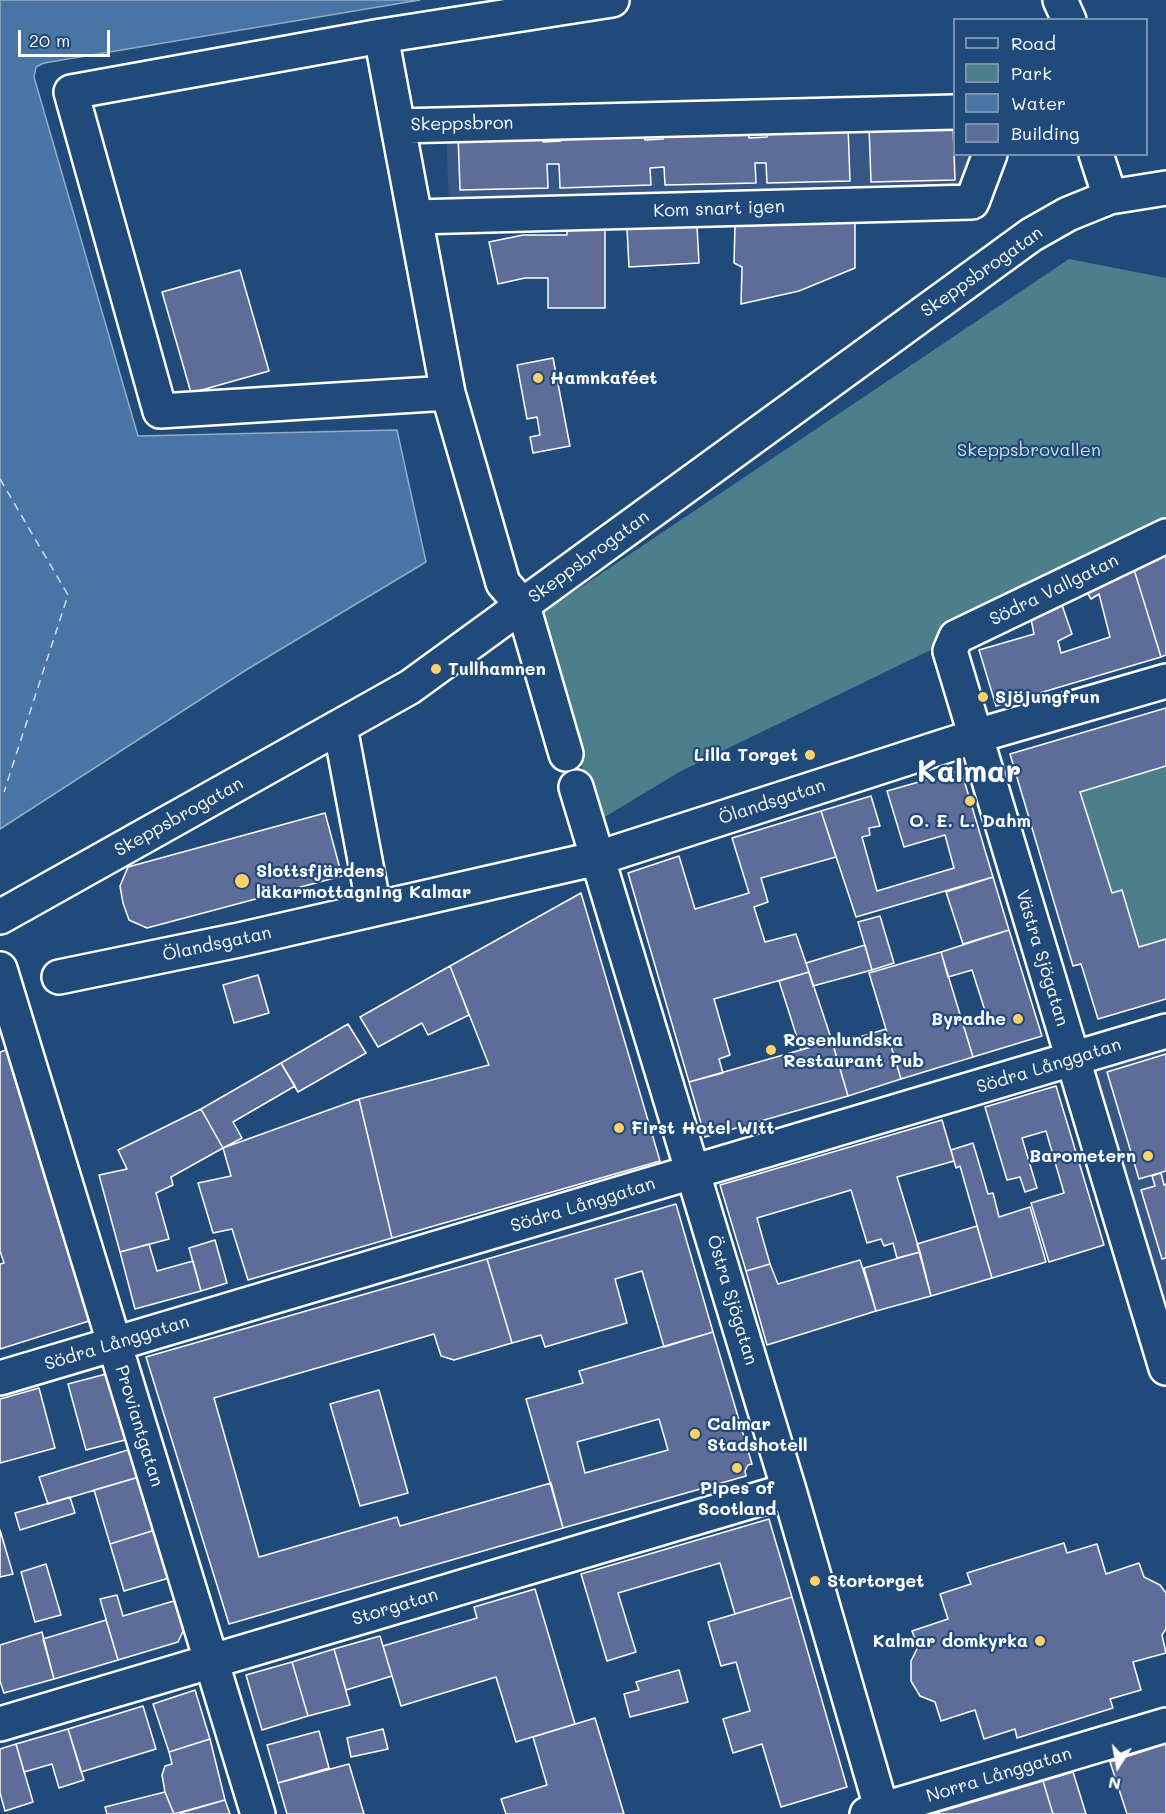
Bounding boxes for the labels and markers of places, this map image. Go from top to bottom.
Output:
place label: Hamnkaféet [550,367,657,389]
marker: Hamnkaféet [531,371,545,385]
place label: Tullhamnen [448,658,546,680]
marker: Tullhamnen [429,662,443,676]
place label: Sjöjungfrun [995,686,1100,708]
marker: Sjöjungfrun [976,690,990,704]
place label: Lilla Torget [694,744,798,766]
marker: Lilla Torget [803,748,817,762]
marker: O. E. L. Dahm [963,794,977,808]
place label: O. E. L. Dahm [909,810,1031,832]
place label: Slottsfjärdens läkarmottagning Kalmar [256,860,471,902]
marker: Slottsfjärdens läkarmottagning Kalmar [233,872,251,890]
place label: Byradhe [931,1008,1006,1030]
marker: Byradhe [1011,1012,1025,1026]
place label: Rosenlundska Restaurant Pub [783,1029,924,1072]
marker: Rosenlundska Restaurant Pub [764,1043,778,1057]
place label: First Hotel Witt [631,1117,774,1139]
marker: First Hotel Witt [612,1121,626,1135]
place label: Barometern [1029,1145,1136,1167]
marker: Barometern [1141,1149,1155,1163]
place label: Calmar Stadshotell [707,1413,808,1456]
marker: Calmar Stadshotell [688,1427,702,1441]
marker: Pipes of Scotland [730,1461,744,1475]
place label: Pipes of Scotland [698,1477,776,1520]
place label: Stortorget [827,1570,924,1592]
marker: Stortorget [808,1574,822,1588]
place label: Kalmar domkyrka [873,1630,1028,1652]
marker: Kalmar domkyrka [1033,1634,1047,1648]

